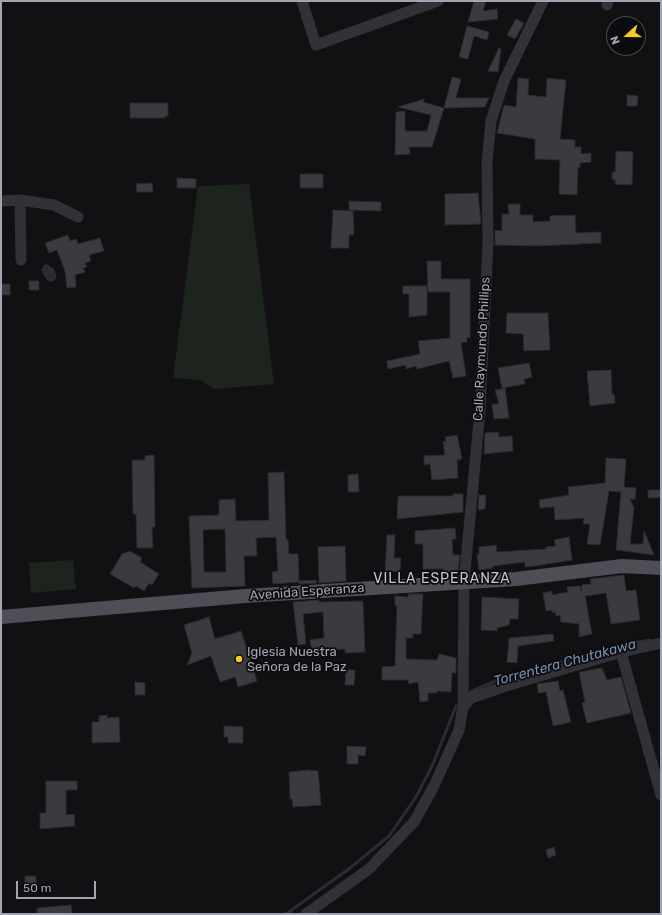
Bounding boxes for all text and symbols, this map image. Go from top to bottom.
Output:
north arrow [606,16,646,56]
text: N [608,34,623,46]
street label: Calle Raymundo Phillips [470,277,494,421]
district label: VILLA ESPERANZA [373,571,511,587]
street label: Avenida Esperanza [249,580,365,604]
water label: Torrentera Chutakawa [492,636,638,690]
place label: Iglesia Nuestra Señora de la Paz [247,644,347,675]
marker: Iglesia Nuestra Señora de la Paz [234,654,244,664]
scale bar [18,873,98,899]
text: 50 m [23,881,51,895]

